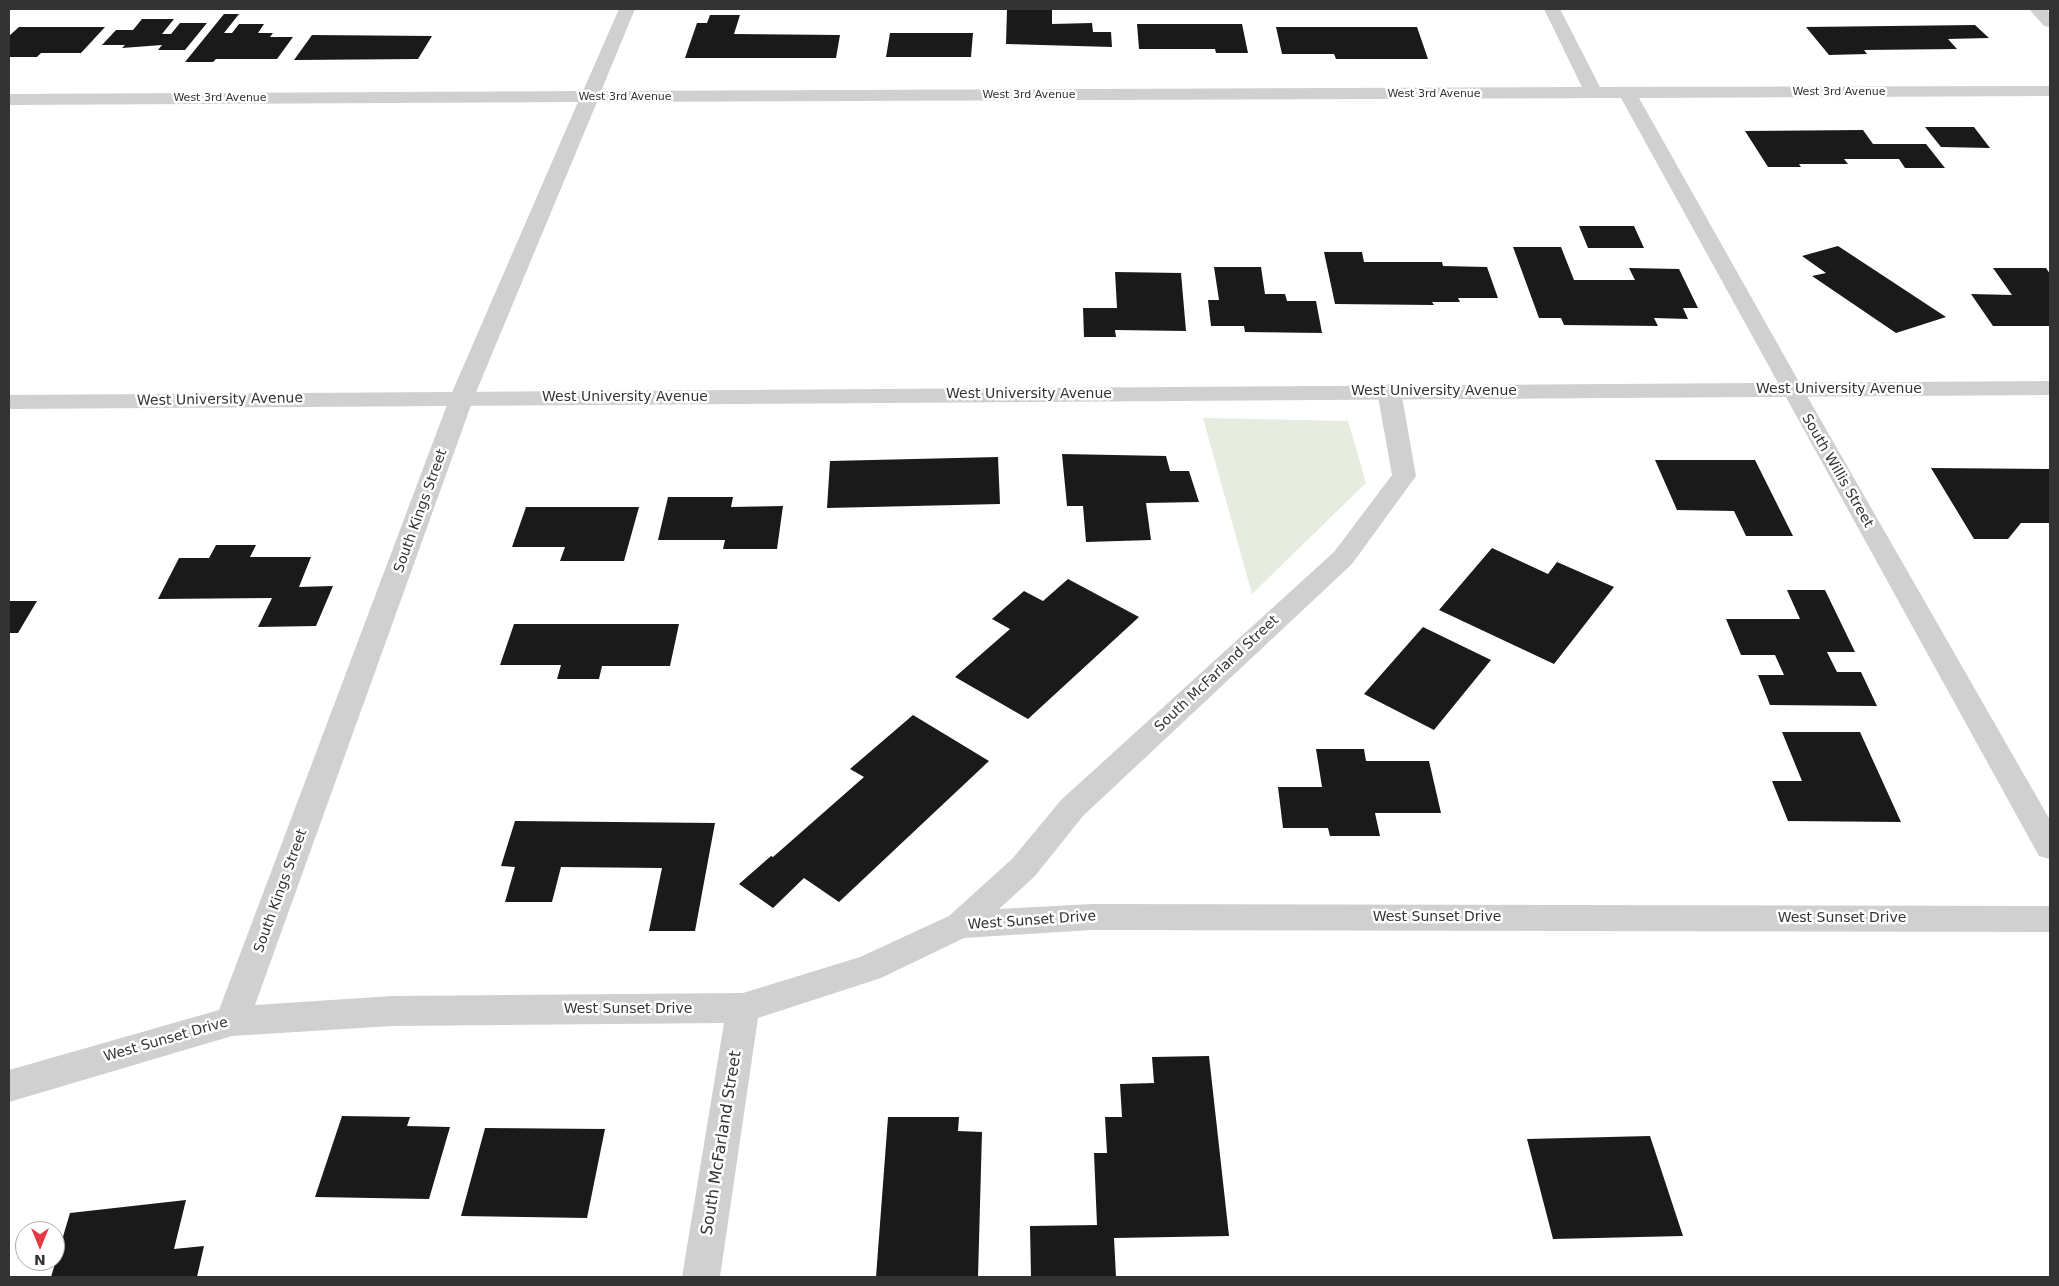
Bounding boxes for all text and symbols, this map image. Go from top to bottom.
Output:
street label: West 3rd Avenue [1792,85,1886,99]
street label: West 3rd Avenue [1387,87,1481,101]
street label: West 3rd Avenue [982,88,1076,102]
street label: West 3rd Avenue [578,90,672,104]
street label: West 3rd Avenue [173,91,267,105]
street label: West University Avenue [1756,381,1922,397]
street label: West University Avenue [1351,383,1517,399]
street label: West University Avenue [946,386,1112,402]
street label: West University Avenue [542,389,708,405]
street label: West University Avenue [137,390,303,410]
street label: South Willis Street [1798,411,1876,531]
street label: South Kings Street [391,447,451,575]
street label: South McFarland Street [1152,612,1282,736]
street label: South Kings Street [251,827,311,955]
street label: West Sunset Drive [967,908,1097,934]
street label: West Sunset Drive [1373,909,1501,925]
street label: West Sunset Drive [1778,910,1906,926]
street label: West Sunset Drive [564,1001,692,1017]
street label: West Sunset Drive [102,1014,230,1066]
street label: South McFarland Street [698,1049,746,1237]
north arrow [15,1221,65,1271]
text: N [34,1252,46,1268]

